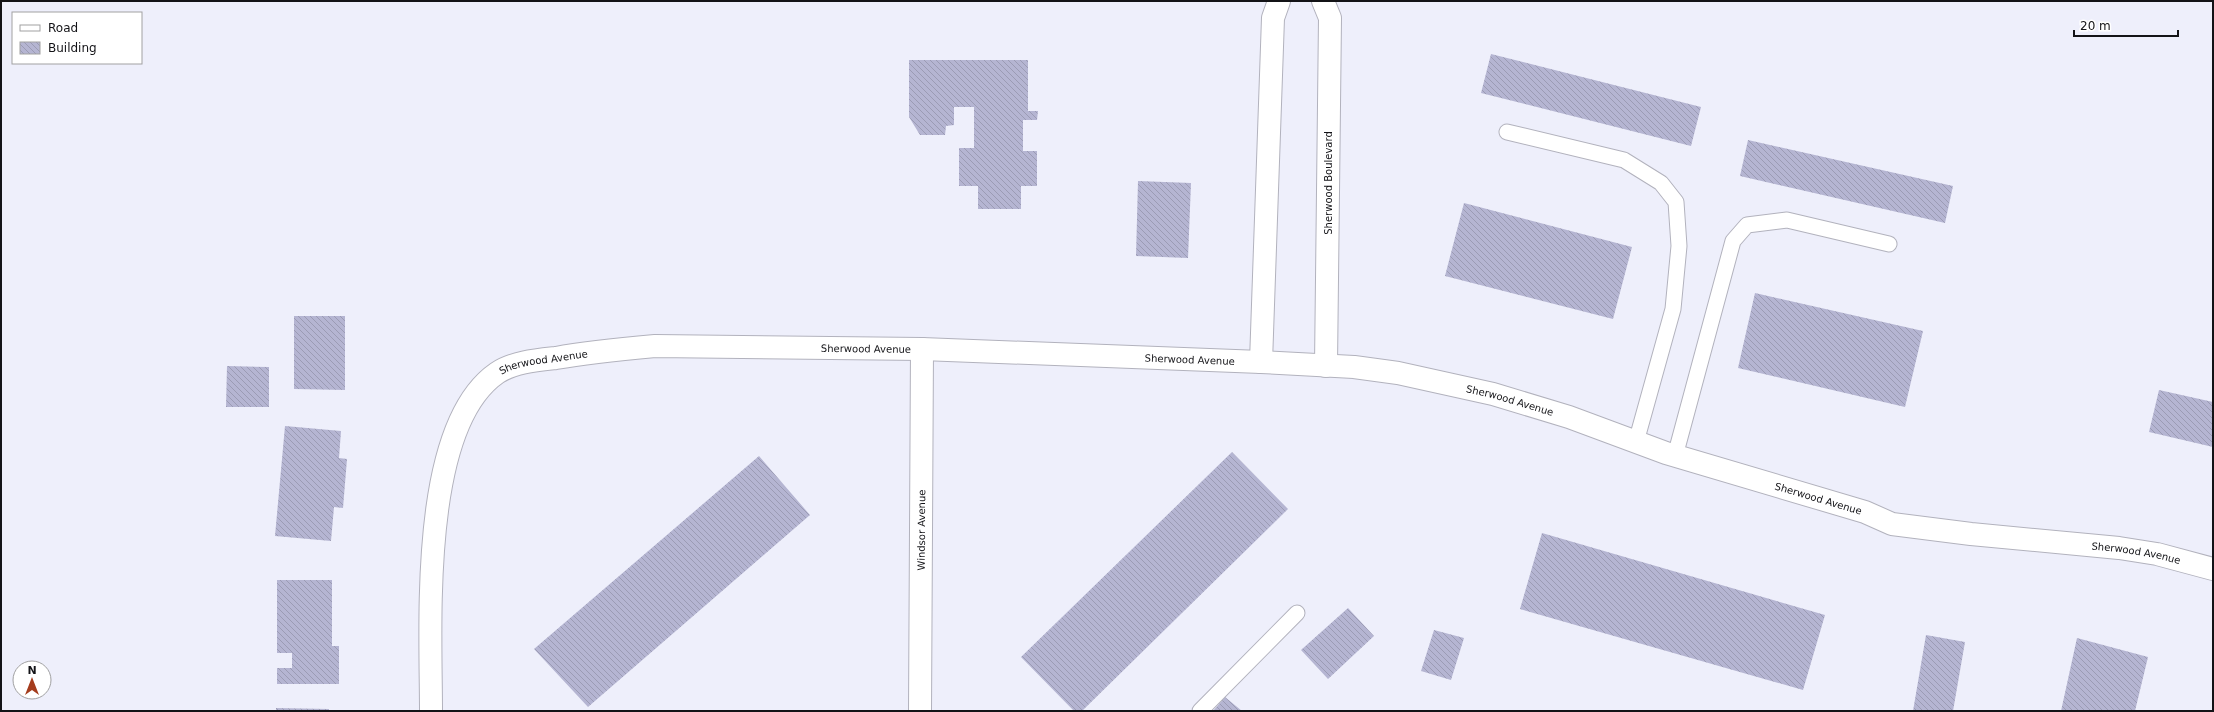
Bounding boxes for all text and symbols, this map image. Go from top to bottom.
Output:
legend [12,12,142,64]
scale bar [2074,12,2178,38]
text: 20 m [2080,19,2111,33]
text: Road [48,21,78,35]
text: Building [48,41,97,55]
street label: Sherwood Boulevard [1323,131,1334,235]
street label: Sherwood Avenue [821,343,911,355]
street label: Sherwood Avenue [497,348,588,377]
street label: Sherwood Avenue [1145,353,1235,367]
street label: Sherwood Avenue [1465,383,1555,418]
street label: Sherwood Avenue [1774,481,1863,517]
street label: Windsor Avenue [916,489,927,571]
street label: Sherwood Avenue [2091,540,2182,566]
north arrow [12,660,52,700]
text: N [27,664,37,677]

